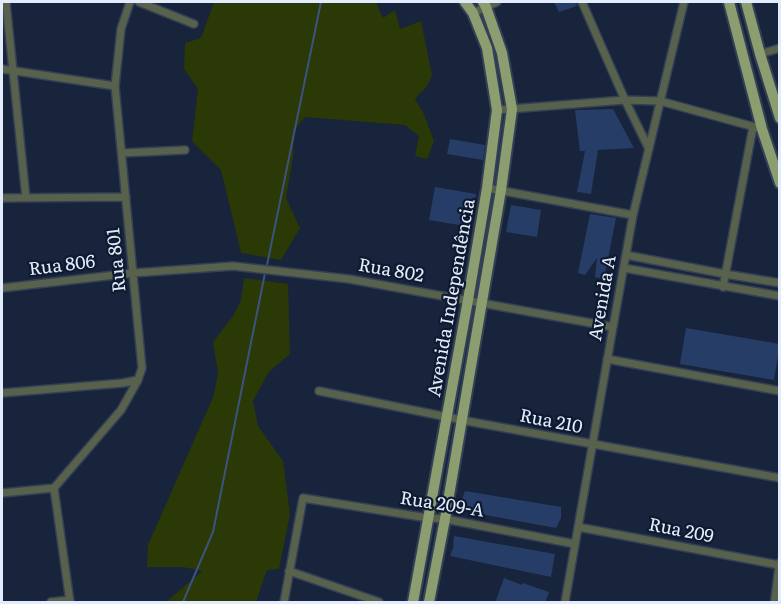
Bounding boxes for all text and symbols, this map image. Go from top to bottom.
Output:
street label: Avenida Independência [424,197,480,399]
street label: Rua 801 [103,227,131,293]
street label: Rua 806 [27,251,97,281]
street label: Avenida A [585,254,621,342]
street label: Rua 802 [357,255,425,287]
street label: Rua 210 [518,405,584,439]
street label: Rua 209-A [398,488,486,522]
street label: Rua 209 [647,514,715,548]

